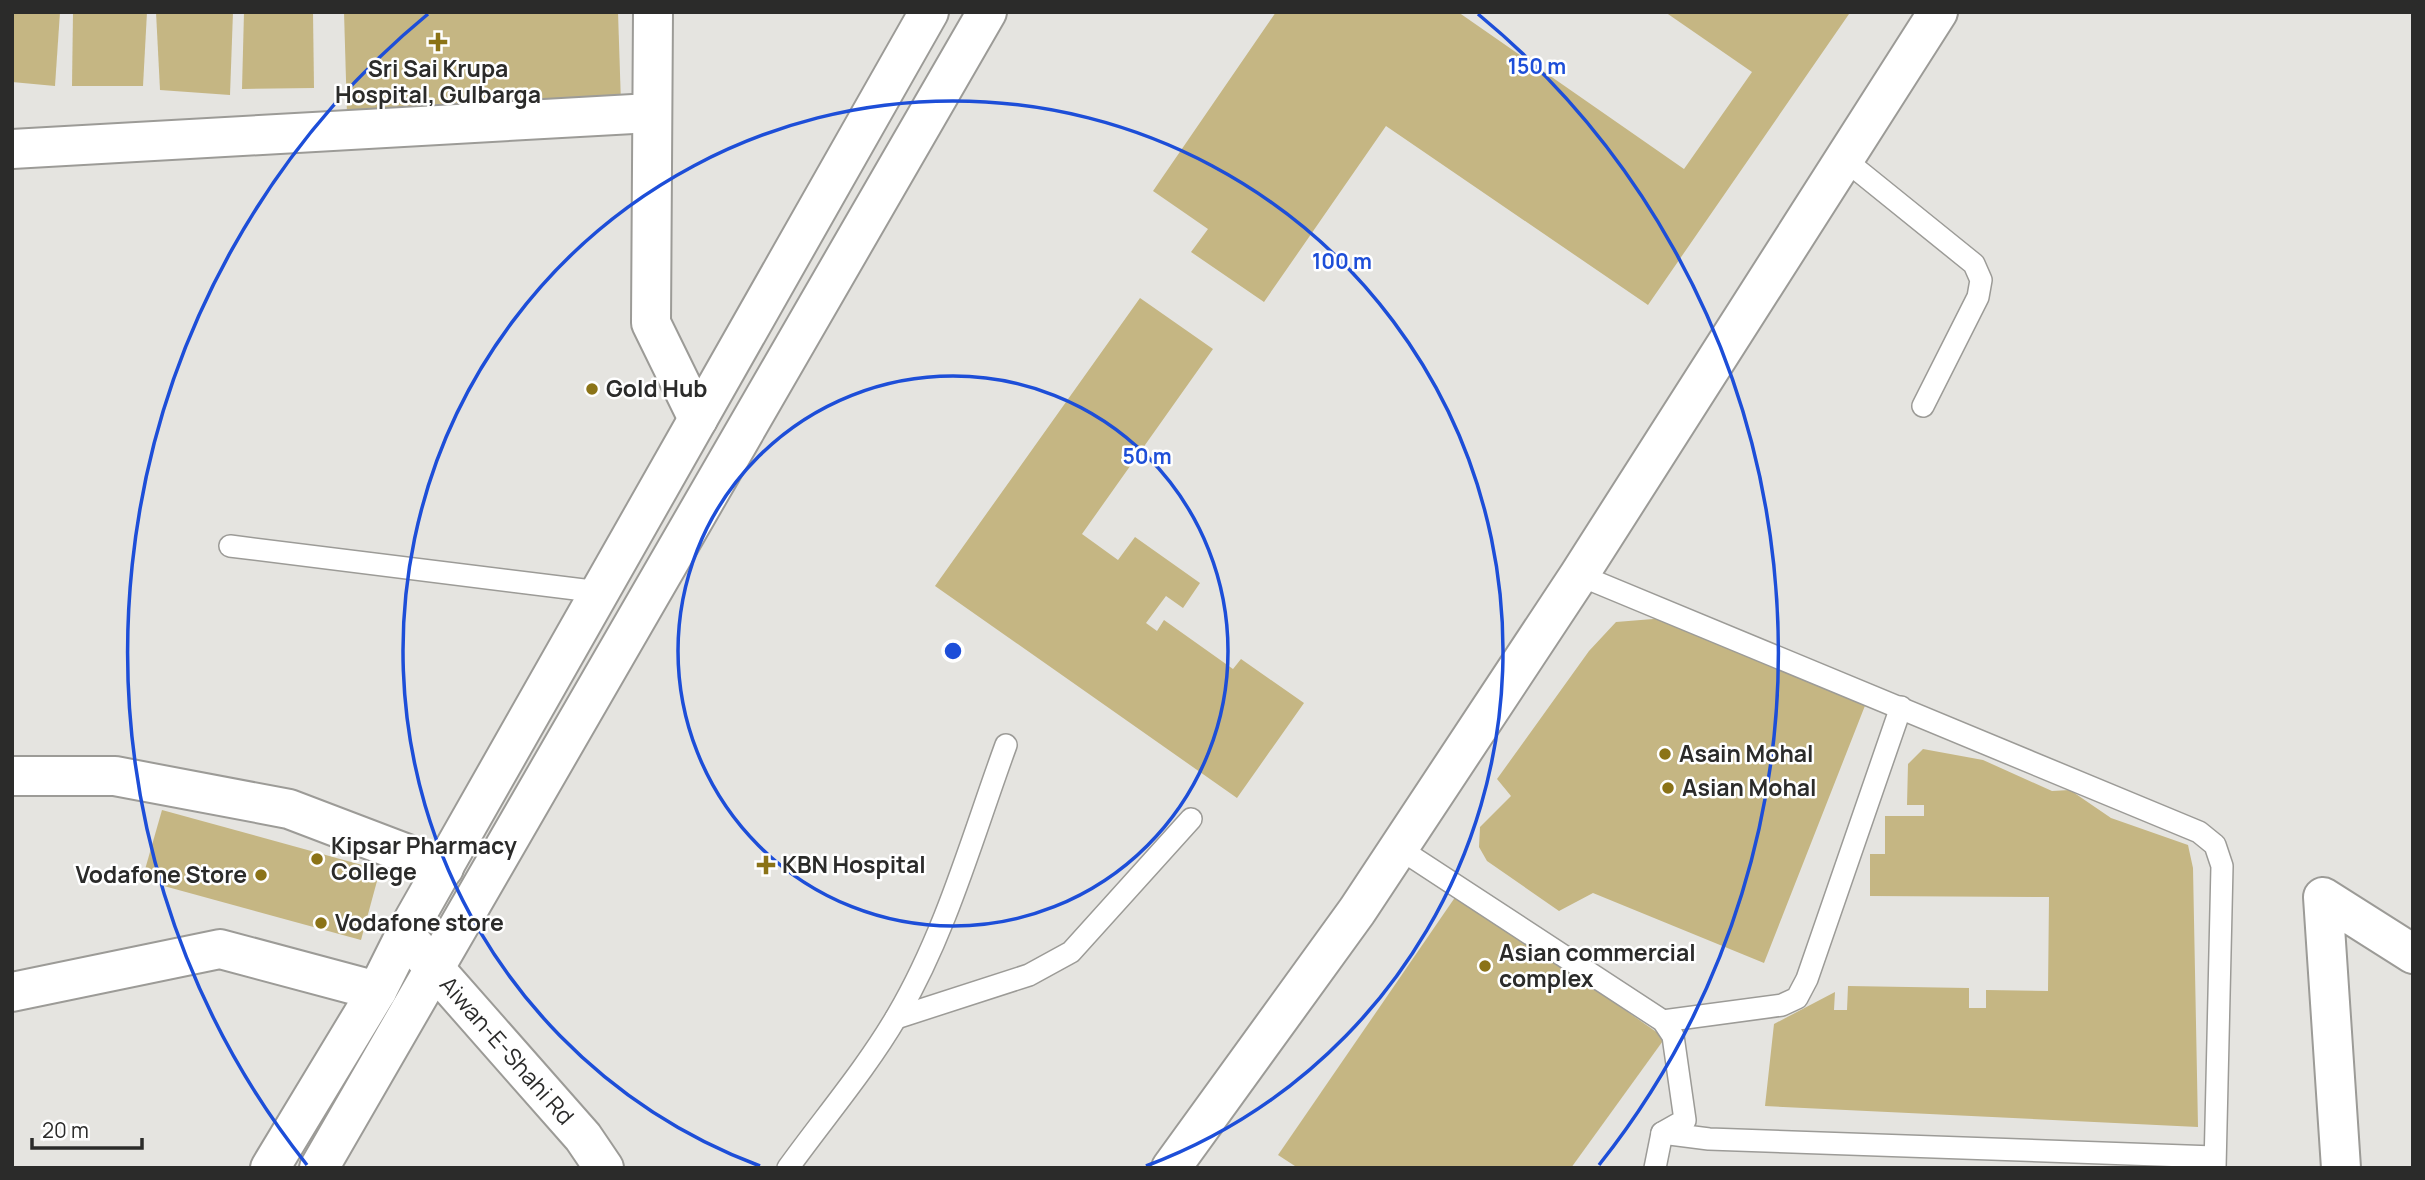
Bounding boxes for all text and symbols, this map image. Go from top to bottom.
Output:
marker: Sri Sai Krupa Hospital, Gulbarga [428,32,448,52]
place label: Sri Sai Krupa Hospital, Gulbarga [335,52,541,110]
text: 150 m [1508,52,1566,80]
text: 100 m [1312,247,1372,275]
place label: Gold Hub [606,372,707,404]
marker: Gold Hub [584,381,600,397]
text: 50 m [1122,442,1172,470]
centre of rings [941,639,965,663]
place label: Asain Mohal [1679,737,1814,769]
marker: Asain Mohal [1657,746,1673,762]
place label: Asian Mohal [1682,771,1817,803]
marker: Asian Mohal [1660,780,1676,796]
place label: Kipsar Pharmacy College [331,829,517,887]
place label: KBN Hospital [782,848,926,880]
marker: Kipsar Pharmacy College [309,851,325,867]
marker: KBN Hospital [756,855,776,875]
place label: Vodafone Store [75,858,247,890]
marker: Vodafone Store [253,867,269,883]
place label: Vodafone store [335,906,504,938]
marker: Vodafone store [313,915,329,931]
place label: Asian commercial complex [1499,936,1696,994]
marker: Asian commercial complex [1477,958,1493,974]
street label: Aiwan-E-Shahi Rd [433,969,582,1131]
scale bar [32,1106,142,1150]
text: 20 m [42,1116,89,1144]

